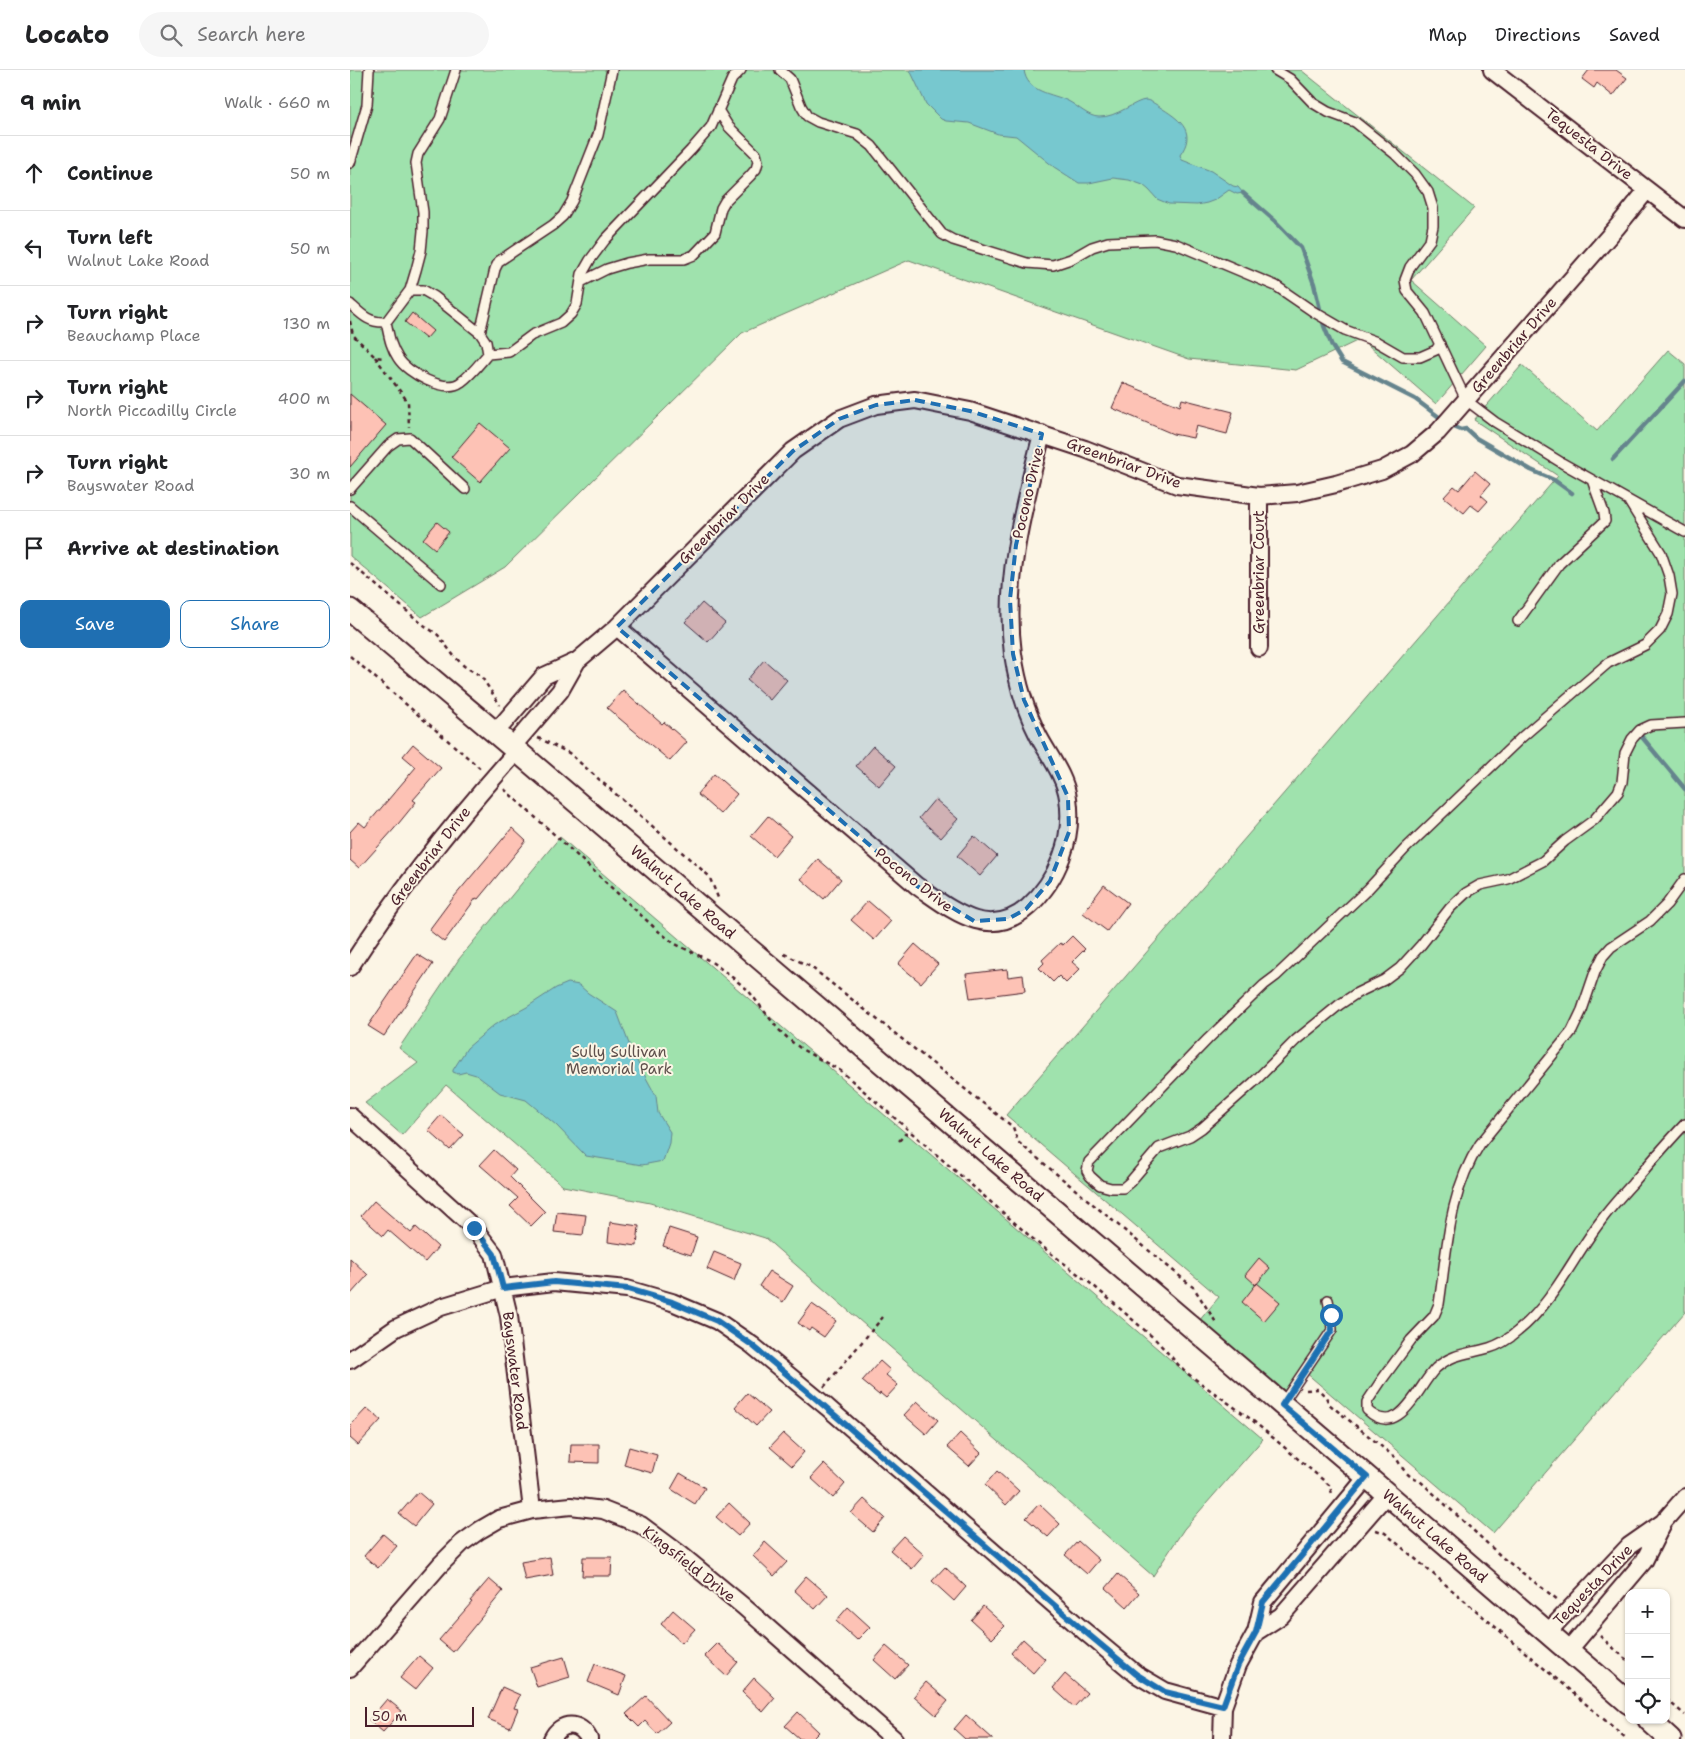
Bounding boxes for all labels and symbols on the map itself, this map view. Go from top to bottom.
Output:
street label: Tequesta Drive [1541,103,1637,185]
street label: Greenbriar Drive [1467,293,1561,397]
street label: Greenbriar Drive [1064,433,1184,493]
street label: Pocono Drive [1008,445,1048,541]
street label: Greenbriar Drive [674,469,774,569]
street label: Greenbriar Court [1249,510,1269,634]
street label: Greenbriar Drive [385,802,475,910]
street label: Walnut Lake Road [626,841,740,944]
street label: Pocono Drive [871,843,957,917]
park label: Sully Sullivan Memorial Park [566,1042,672,1079]
street label: Walnut Lake Road [934,1104,1048,1207]
route end [463,1217,486,1240]
route start [1320,1304,1343,1327]
street label: Bayswater Road [498,1310,532,1432]
street label: Walnut Lake Road [1378,1485,1492,1588]
street label: Kingsfield Drive [638,1521,740,1607]
street label: Tequesta Drive [1549,1540,1637,1630]
scale bar [365,1704,474,1727]

